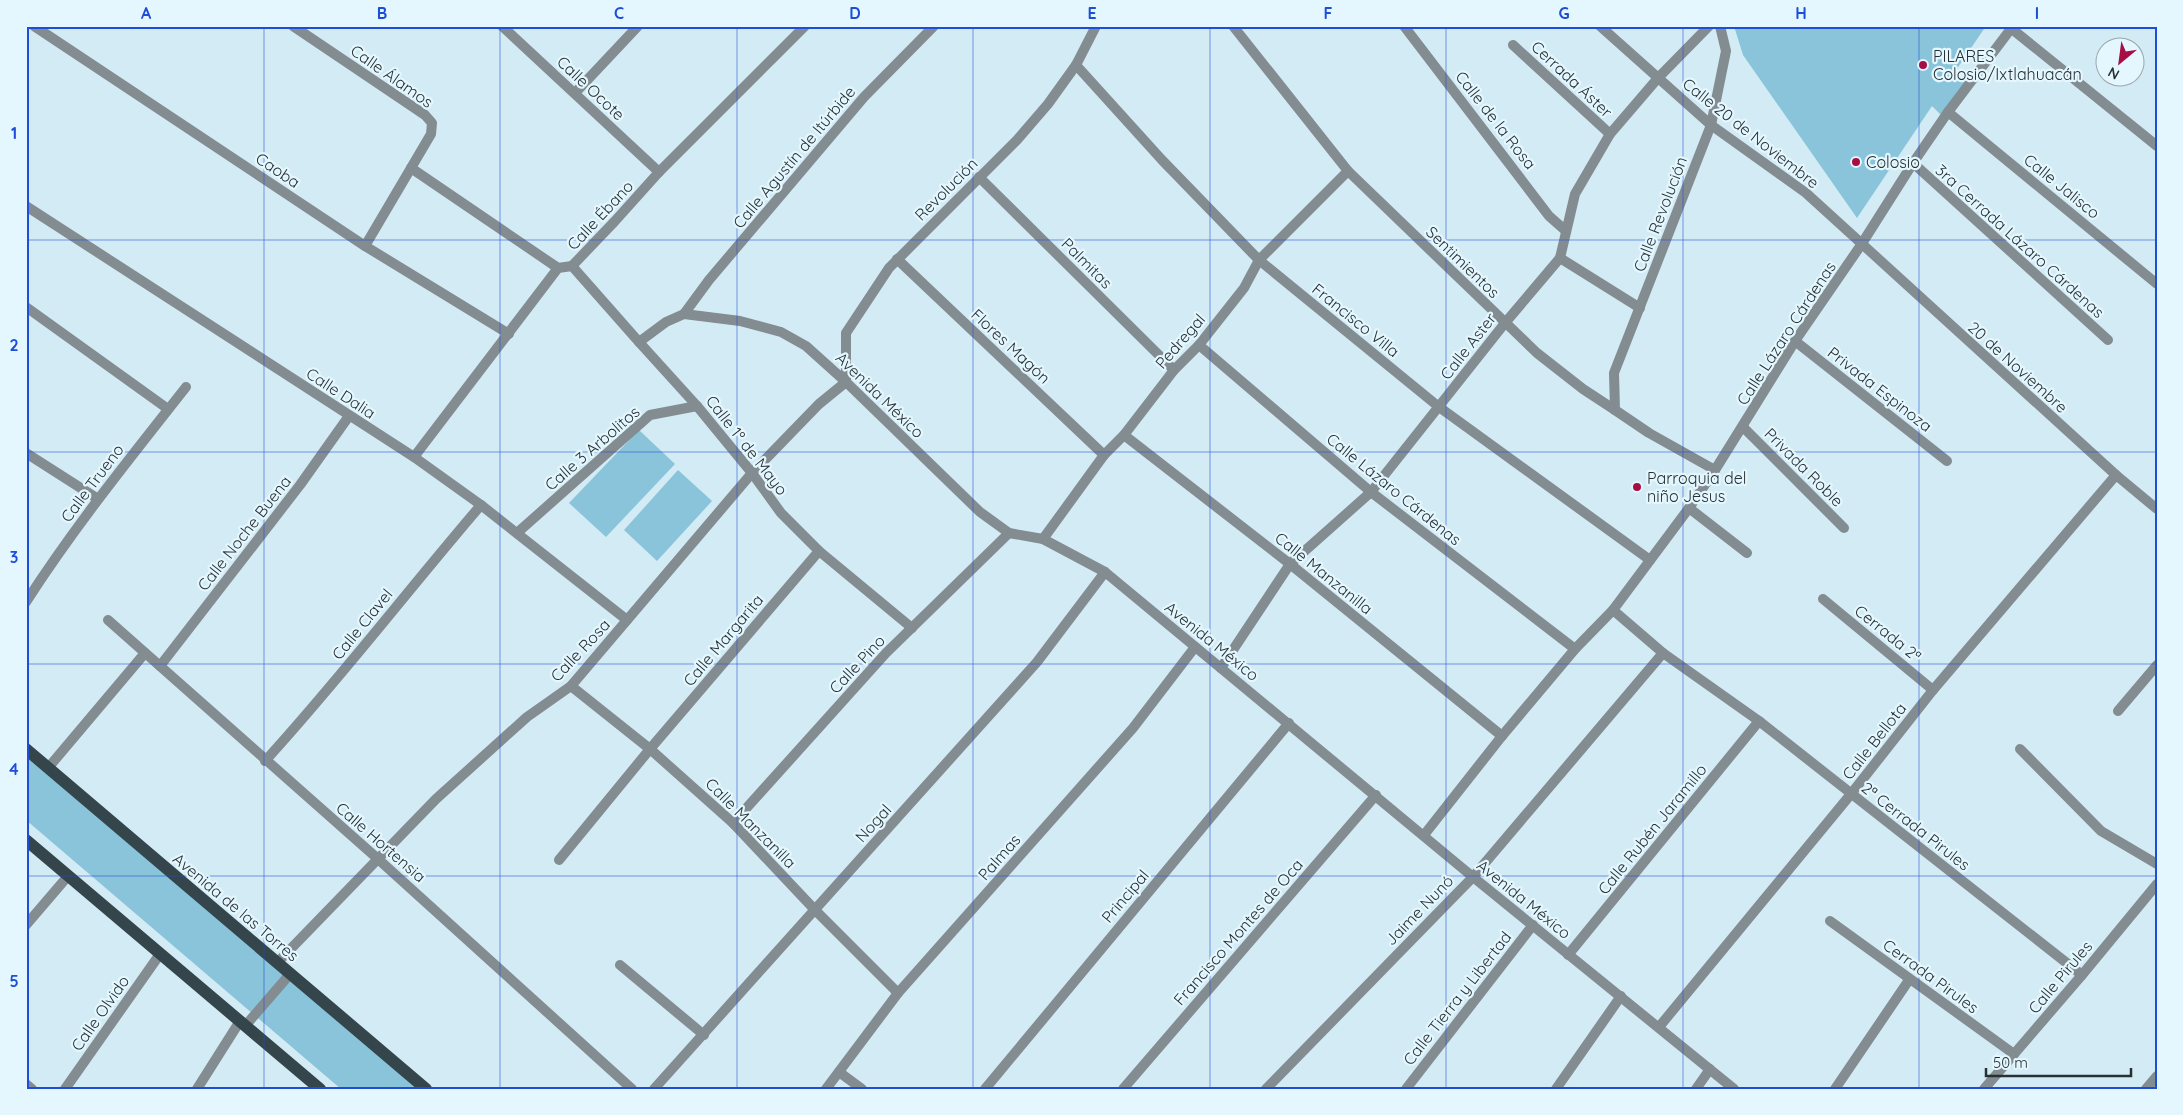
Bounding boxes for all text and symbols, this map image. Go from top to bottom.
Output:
text: A [141,3,152,23]
text: B [377,3,387,23]
text: C [614,3,624,23]
text: D [849,3,861,23]
text: E [1087,3,1097,23]
text: F [1324,3,1333,23]
text: G [1558,3,1570,23]
text: H [1795,3,1807,23]
text: I [2035,3,2039,23]
street label: Cerrada Áster [1527,36,1617,122]
north arrow [2096,38,2146,88]
street label: Calle Álamos [347,40,437,112]
place label: PILARES Colosio/Ixtlahuacán [1933,46,2082,84]
street label: Calle Ocote [553,52,629,124]
marker: PILARES Colosio/Ixtlahuacán [1917,59,1929,71]
text: N [2105,63,2123,84]
street label: Calle de la Rosa [1451,67,1541,173]
street label: Calle 20 de Noviembre [1679,73,1823,193]
street label: Calle Agustín de Itúrbide [729,82,859,232]
text: 1 [11,123,17,143]
street label: Caoba [252,148,304,192]
street label: Calle Jalisco [2020,149,2104,223]
place label: Colosio [1866,152,1920,172]
street label: Revolución [910,153,982,225]
street label: Calle Revolución [1629,154,1691,274]
marker: Colosio [1850,156,1862,168]
street label: 3ra Cerrada Lázaro Cárdenas [1932,160,2108,322]
street label: Calle Ébano [563,176,637,254]
street label: Sentimientos [1422,222,1504,302]
street label: Palmitas [1057,233,1117,293]
street label: Calle Lázaro Cárdenas [1732,257,1840,409]
street label: Francisco Villa [1308,279,1404,361]
street label: Flores Magón [967,304,1055,388]
street label: Pedregal [1151,309,1209,373]
street label: Calle Aster [1436,309,1500,383]
street label: 20 de Noviembre [1964,317,2072,417]
text: 2 [9,335,19,355]
street label: Privada Espinoza [1824,342,1936,436]
street label: Avenida México [832,348,928,442]
street label: Calle Dalia [303,363,379,423]
street label: Calle 1º de Mayo [702,391,792,499]
street label: Calle 3 Arbolitos [541,401,643,495]
street label: Privada Roble [1760,423,1848,511]
street label: Calle Lázaro Cárdenas [1323,429,1465,549]
street label: Calle Trueno [56,440,128,526]
place label: Parroquia del niño Jesus [1647,468,1747,506]
street label: Calle Noche Buena [193,472,295,594]
marker: Parroquia del niño Jesus [1631,481,1643,493]
street label: Calle Manzanilla [1271,527,1377,619]
text: 3 [10,547,18,567]
street label: Calle Clavel [327,584,397,664]
street label: Calle Margarita [679,590,767,690]
street label: Avenida México [1161,597,1263,685]
street label: Cerrada 2ª [1851,600,1925,666]
street label: Calle Rosa [546,615,614,685]
street label: Calle Pino [825,631,889,697]
street label: Calle Bellota [1838,699,1910,783]
text: 4 [9,759,19,779]
street label: Calle Rubén Jaramillo [1593,760,1711,898]
street label: Calle Manzanilla [701,773,801,873]
street label: 2ª Cerrada Pirules [1858,777,1974,875]
street label: Calle Hortensia [332,798,430,886]
street label: Nogal [851,800,895,846]
street label: Palmas [974,830,1024,884]
street label: Avenida de las Torres [169,849,303,965]
street label: Francisco Montes de Oca [1169,855,1307,1009]
street label: Avenida México [1473,855,1575,943]
street label: Principal [1097,865,1153,927]
street label: Jaime Nunó [1381,871,1457,949]
street label: Calle Tierra y Libertad [1399,927,1515,1069]
street label: Cerrada Pirules [1879,935,1983,1017]
street label: Calle Pirules [2024,936,2096,1018]
text: 5 [9,971,19,991]
street label: Calle Olvido [67,971,133,1055]
scale bar [1986,1045,2130,1077]
text: 50 m [1993,1053,2028,1072]

